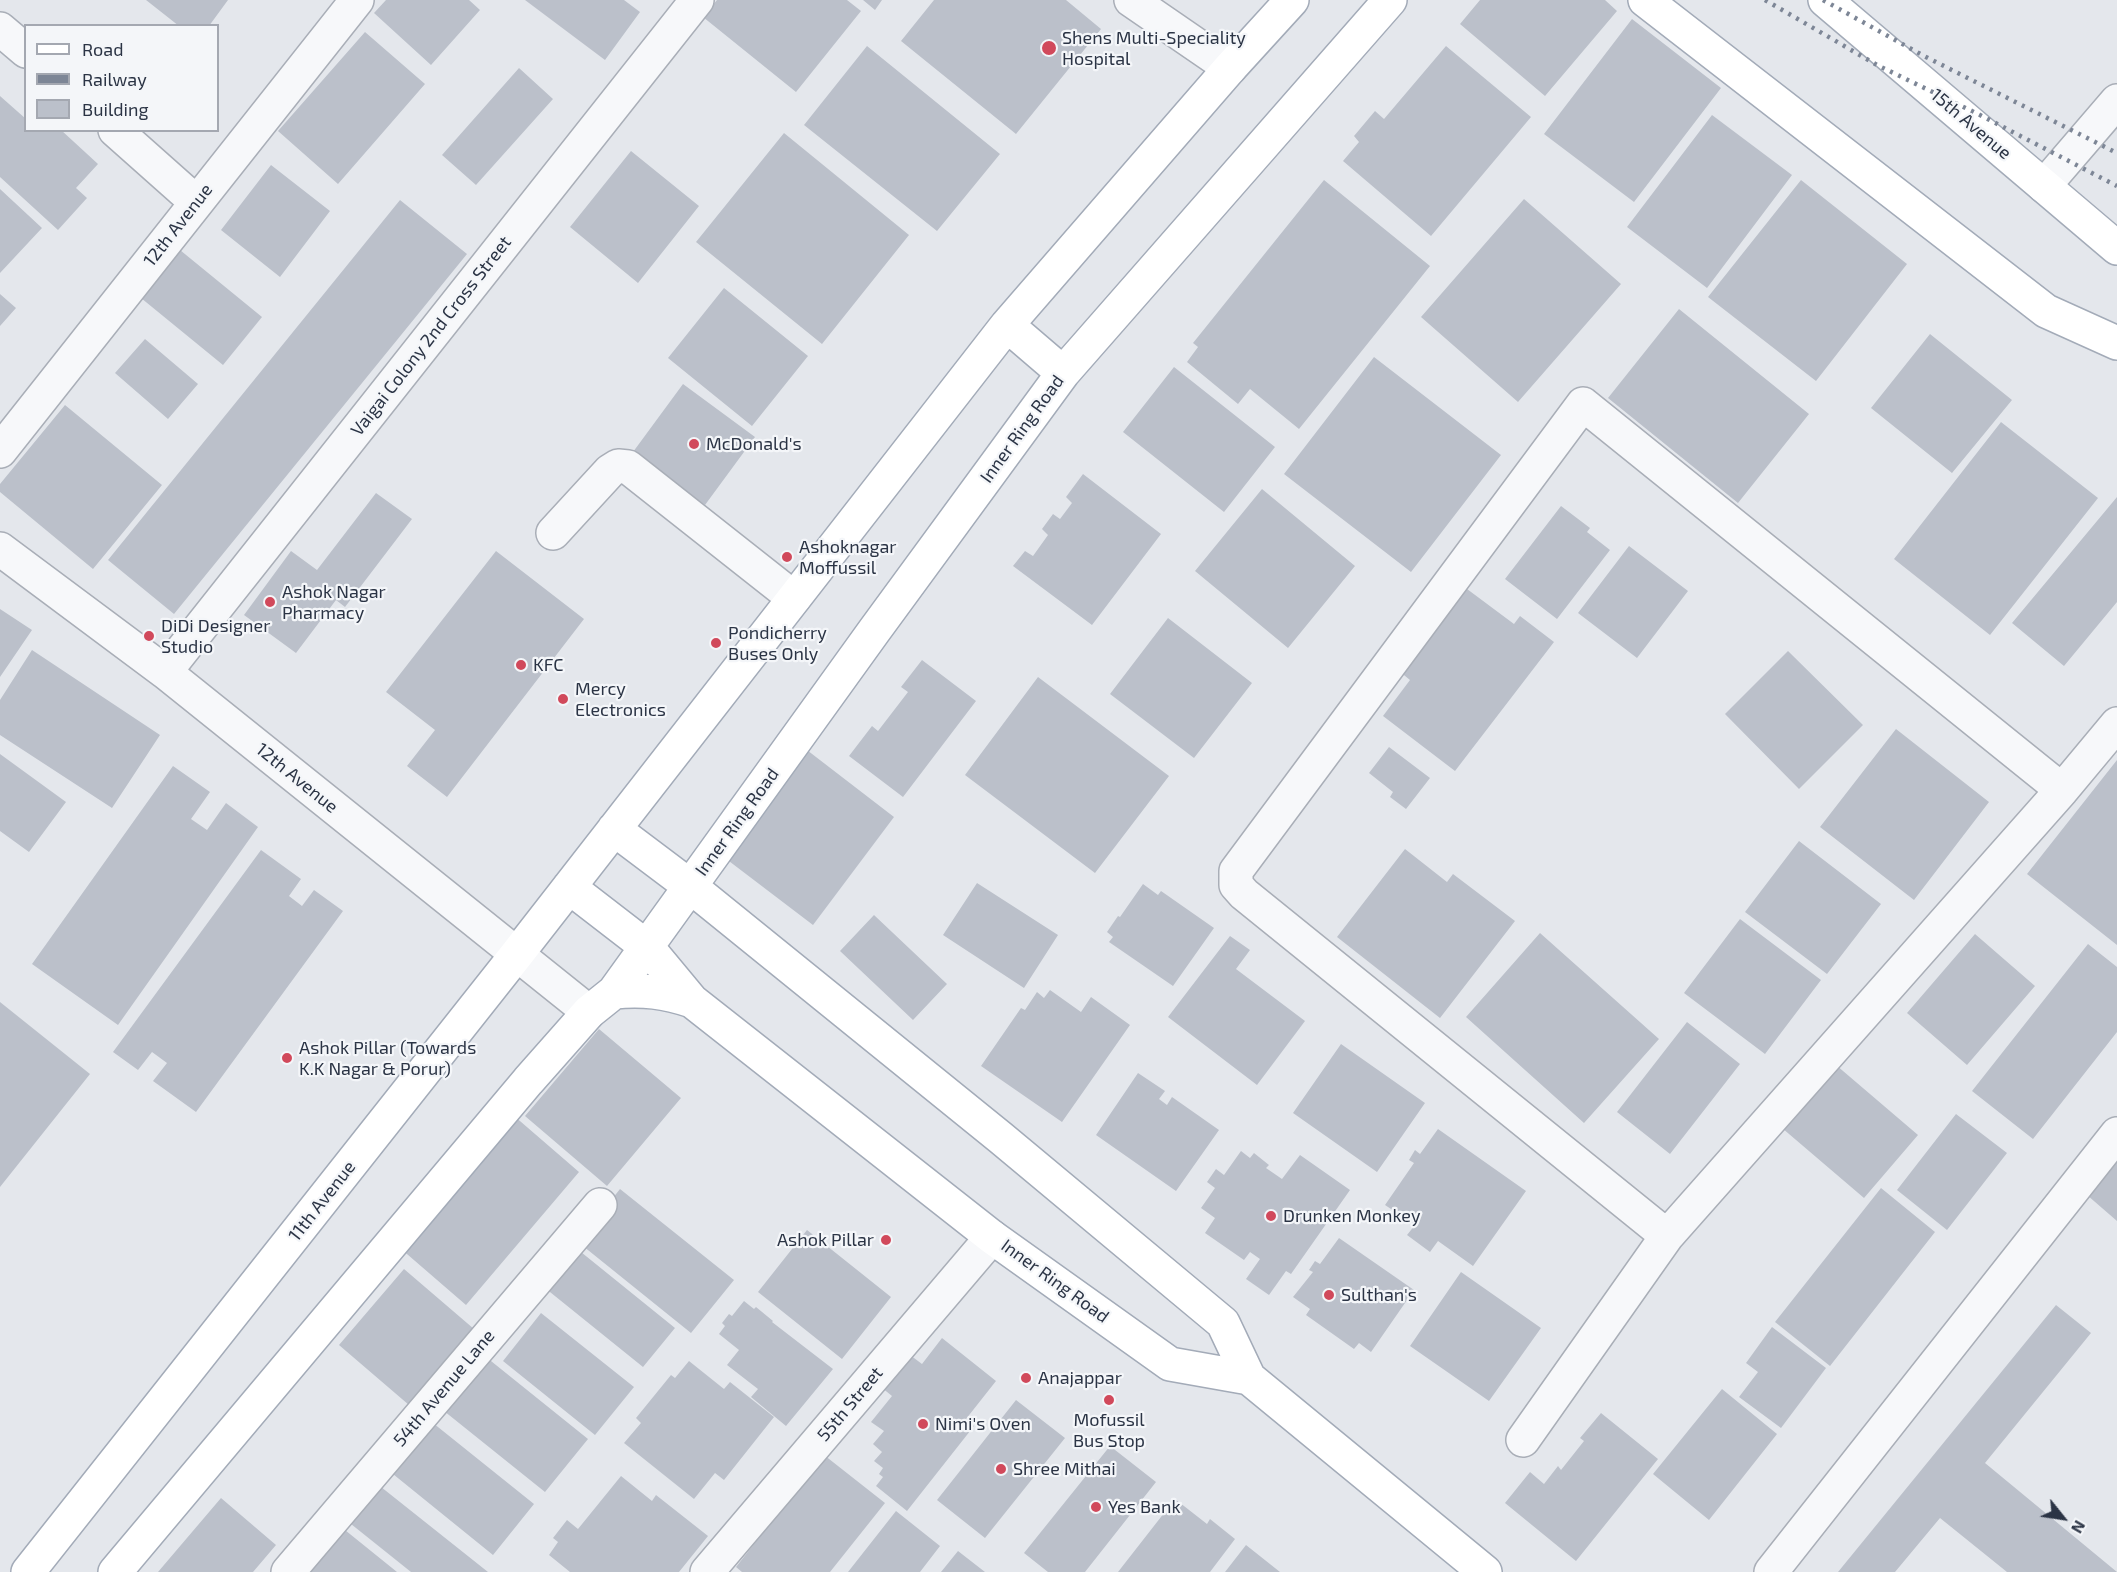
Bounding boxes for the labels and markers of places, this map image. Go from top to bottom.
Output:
place label: Shens Multi-Speciality Hospital [1062,27,1246,70]
marker: Shens Multi-Speciality Hospital [1040,39,1058,57]
place label: McDonald's [706,433,802,455]
marker: McDonald's [687,437,701,451]
place label: Ashoknagar Moffussil [799,536,897,578]
marker: Ashoknagar Moffussil [780,550,794,564]
place label: Ashok Nagar Pharmacy [282,581,386,624]
marker: Ashok Nagar Pharmacy [263,595,277,609]
place label: DiDi Designer Studio [161,615,270,658]
place label: Pondicherry Buses Only [728,622,827,664]
marker: DiDi Designer Studio [142,629,156,643]
marker: Pondicherry Buses Only [709,636,723,650]
place label: KFC [533,654,563,676]
marker: KFC [514,658,528,672]
place label: Mercy Electronics [575,678,666,720]
marker: Mercy Electronics [556,692,570,706]
place label: Ashok Pillar (Towards K.K Nagar & Porur) [299,1037,476,1080]
marker: Ashok Pillar (Towards K.K Nagar & Porur) [280,1051,294,1065]
place label: Drunken Monkey [1283,1205,1420,1227]
marker: Drunken Monkey [1264,1209,1278,1223]
place label: Ashok Pillar [777,1229,874,1251]
marker: Ashok Pillar [879,1233,893,1247]
place label: Sulthan's [1341,1284,1417,1306]
marker: Sulthan's [1322,1288,1336,1302]
place label: Anajappar [1038,1367,1122,1389]
marker: Anajappar [1019,1371,1033,1385]
marker: Mofussil Bus Stop [1102,1393,1116,1407]
place label: Mofussil Bus Stop [1073,1409,1145,1452]
place label: Nimi's Oven [935,1413,1031,1435]
marker: Nimi's Oven [916,1417,930,1431]
place label: Shree Mithai [1013,1458,1116,1480]
marker: Shree Mithai [994,1462,1008,1476]
place label: Yes Bank [1108,1496,1181,1518]
marker: Yes Bank [1089,1500,1103,1514]

